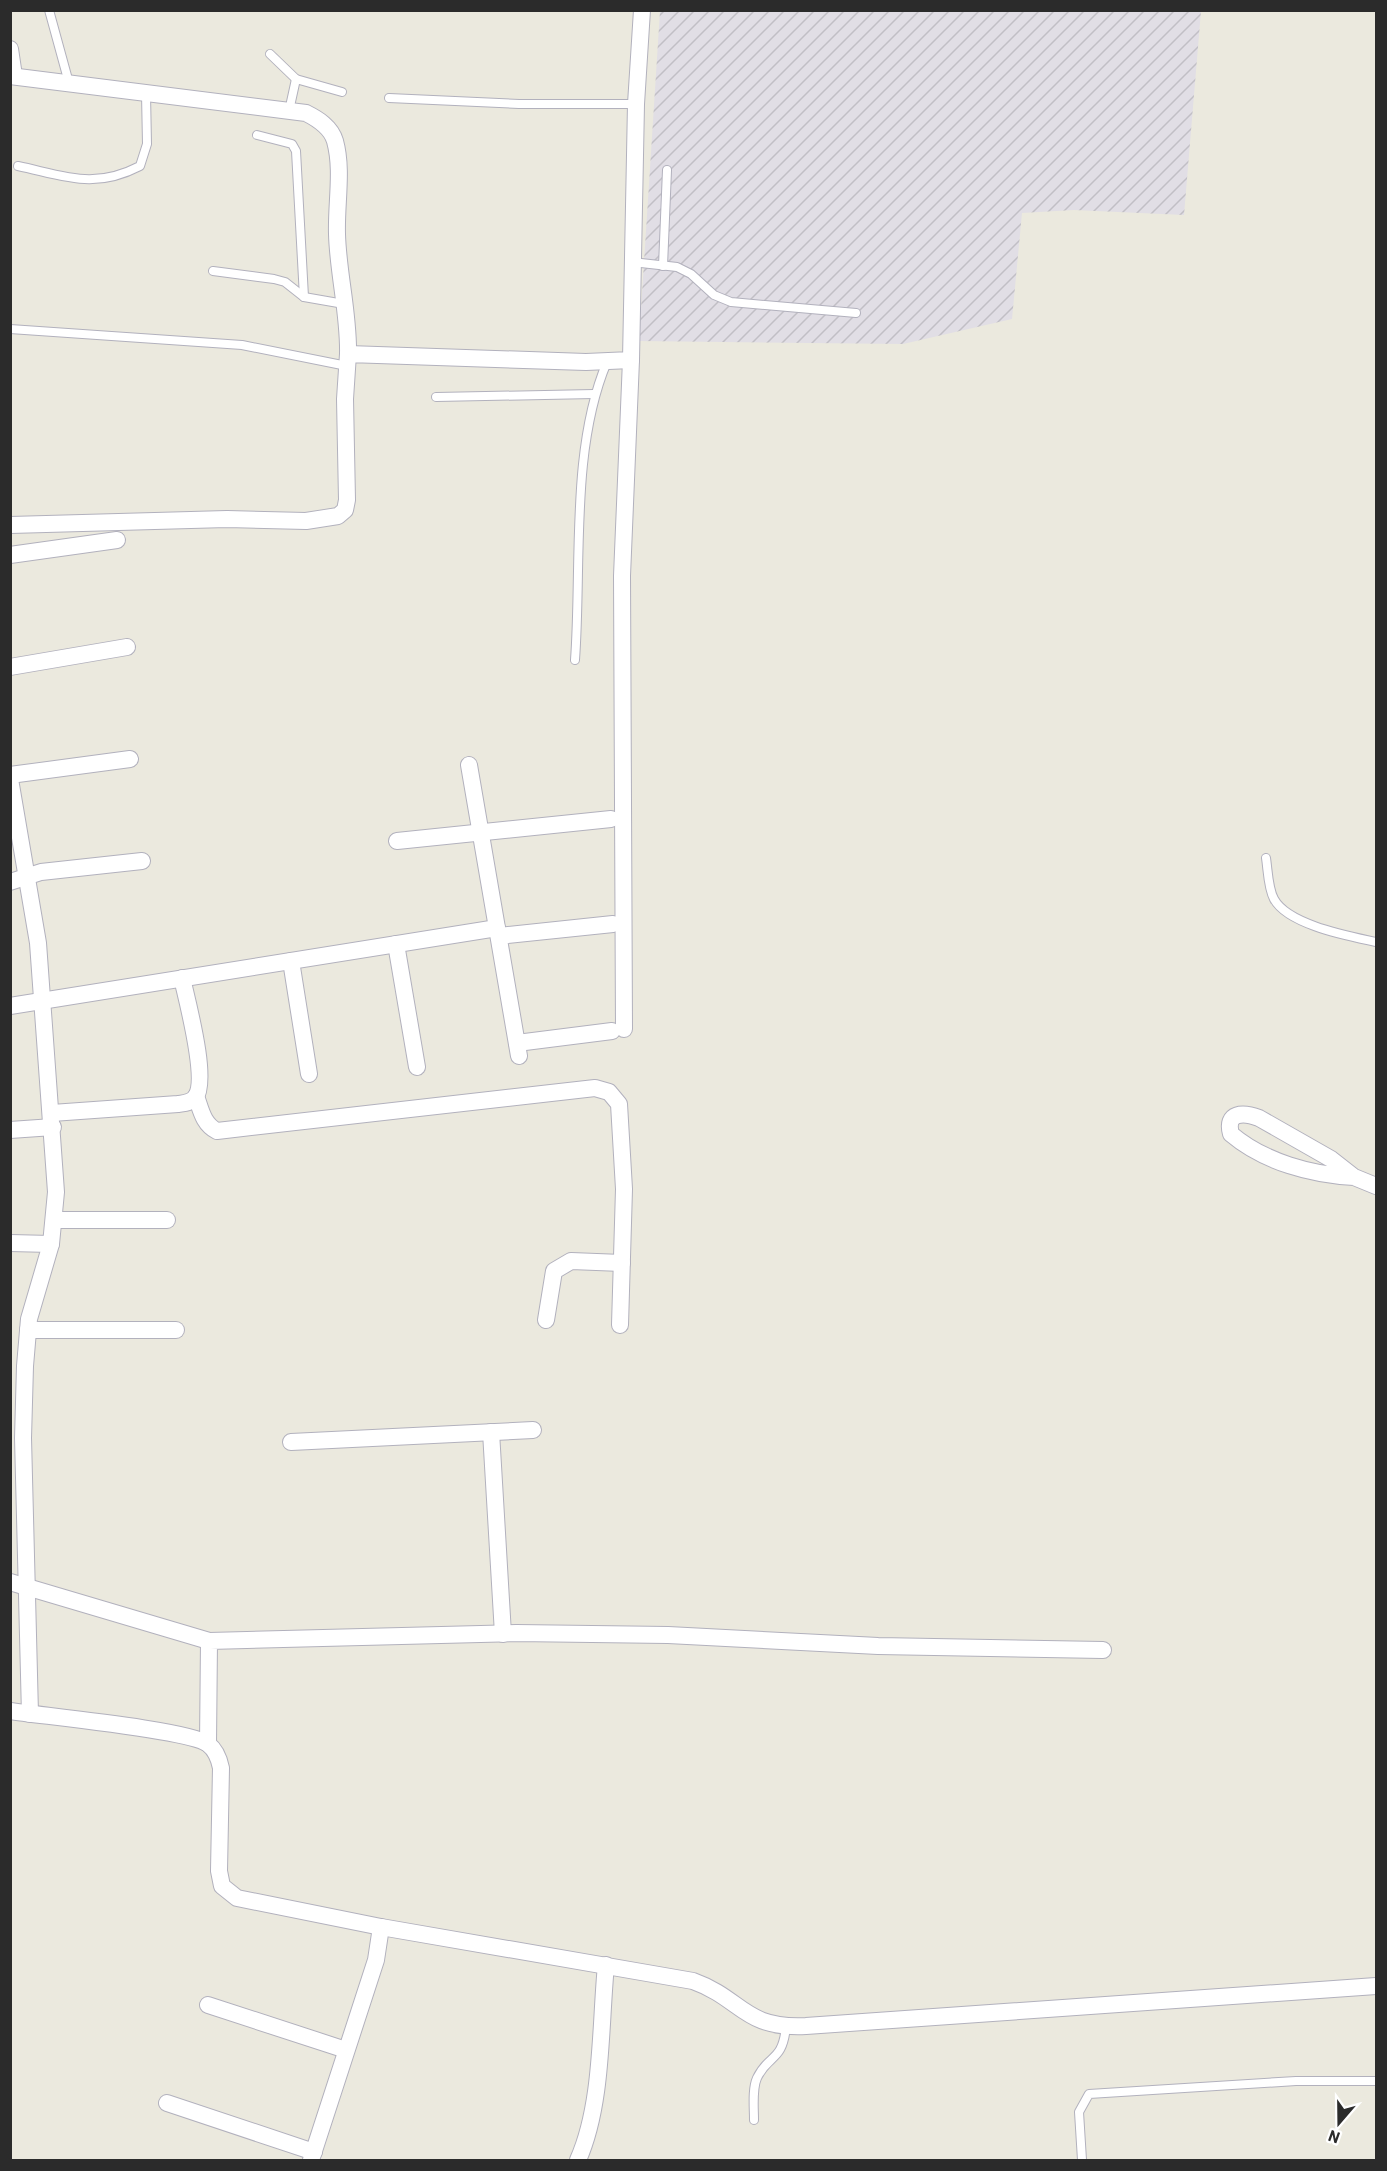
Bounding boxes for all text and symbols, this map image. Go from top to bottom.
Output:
north arrow [1309,2093,1369,2153]
text: N [1325,2127,1342,2148]

